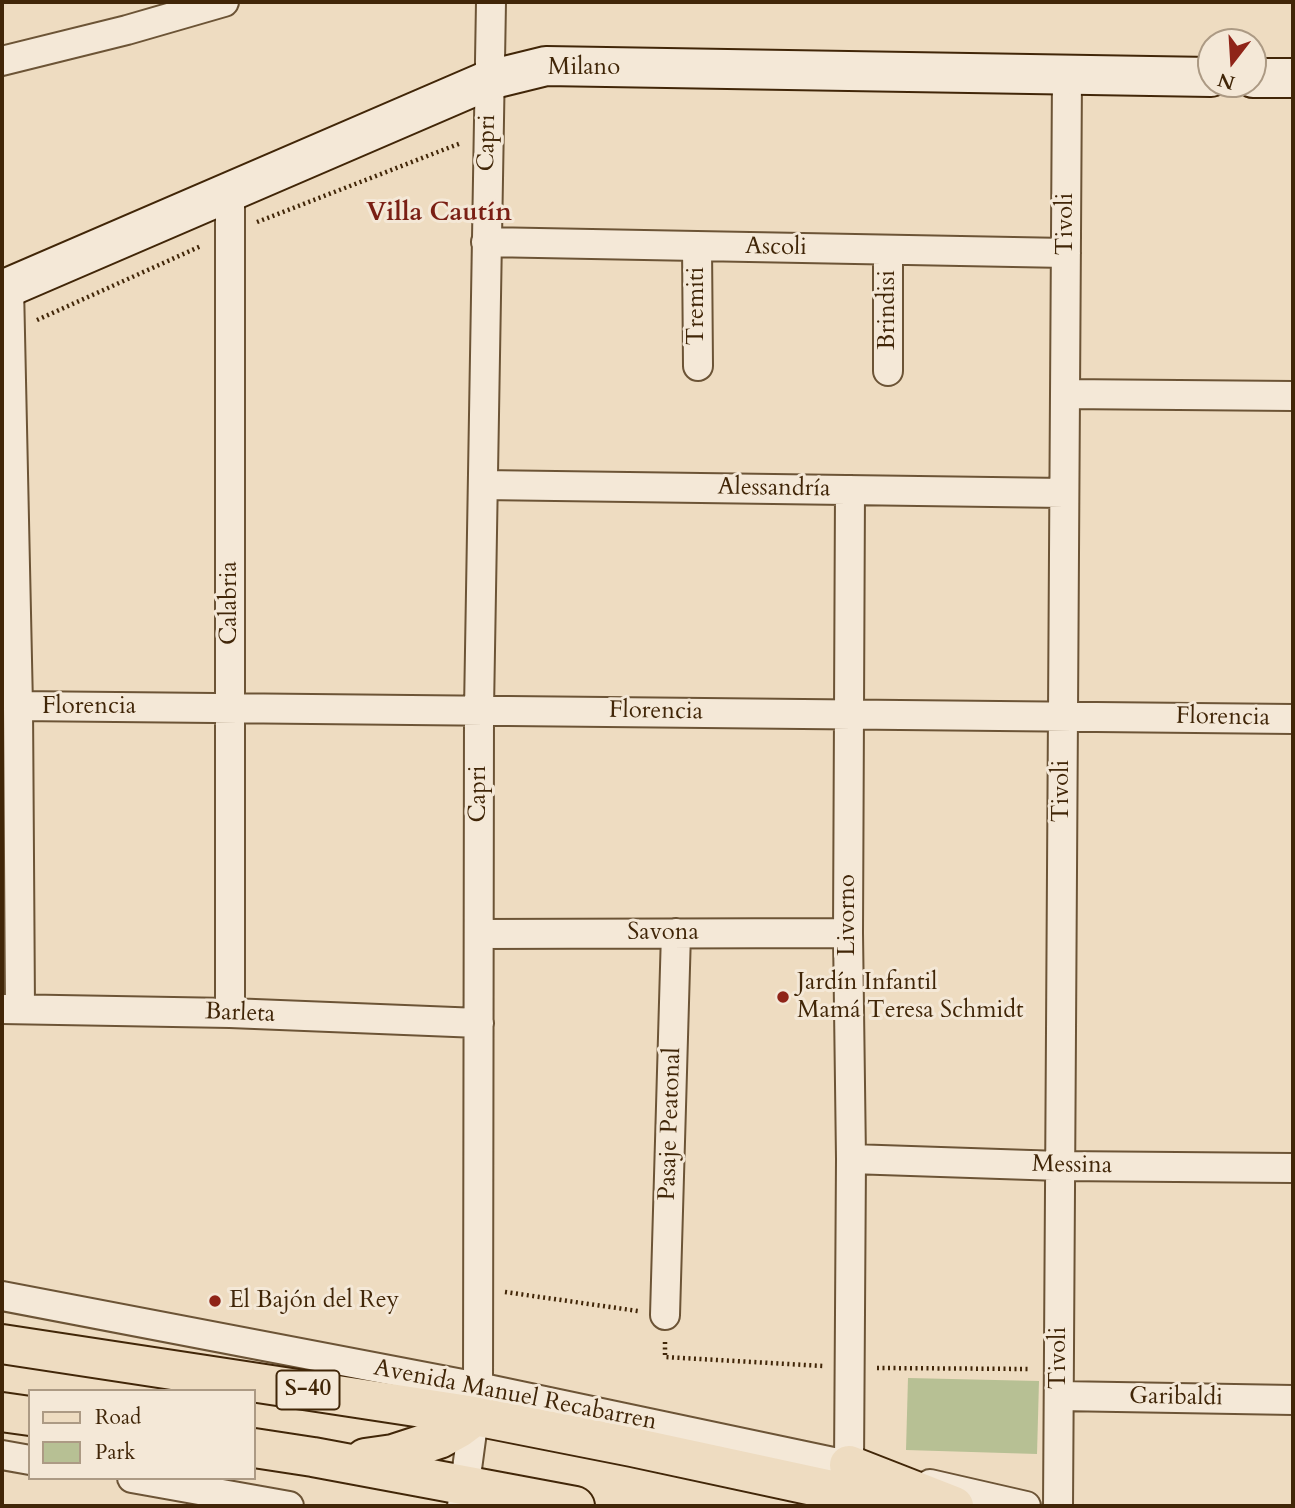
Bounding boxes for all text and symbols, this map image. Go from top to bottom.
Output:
north arrow [1197,28,1267,98]
street label: Milano [548,54,620,82]
text: N [1215,66,1238,96]
street label: Capri [473,114,503,172]
street label: Tivoli [1052,193,1080,255]
district label: Villa Cautín [366,198,512,230]
street label: Ascoli [745,233,807,263]
street label: Tremiti [683,267,711,345]
street label: Brindisi [874,270,902,350]
street label: Alessandría [717,474,831,504]
street label: Calabria [216,561,244,645]
street label: Florencia [42,693,136,721]
street label: Florencia [609,697,703,727]
street label: Florencia [1176,703,1270,733]
street label: Tivoli [1048,760,1076,822]
street label: Capri [465,766,493,822]
street label: Livorno [834,874,862,956]
street label: Savona [627,919,699,947]
place label: Jardín Infantil Mamá Teresa Schmidt [797,969,1024,1025]
marker: Jardín Infantil Mamá Teresa Schmidt [775,989,791,1005]
street label: Barleta [204,998,276,1030]
street label: Pasaje Peatonal [654,1047,688,1201]
street label: Messina [1032,1151,1112,1181]
place label: El Bajón del Rey [229,1287,399,1315]
marker: El Bajón del Rey [207,1293,223,1309]
street label: Tivoli [1045,1327,1073,1389]
street label: Avenida Manuel Recabarren [371,1354,659,1438]
road number: S-40 [276,1371,340,1410]
street label: Garibaldi [1129,1383,1223,1413]
legend [28,1389,256,1480]
text: Road [95,1403,141,1432]
text: Park [95,1438,135,1467]

